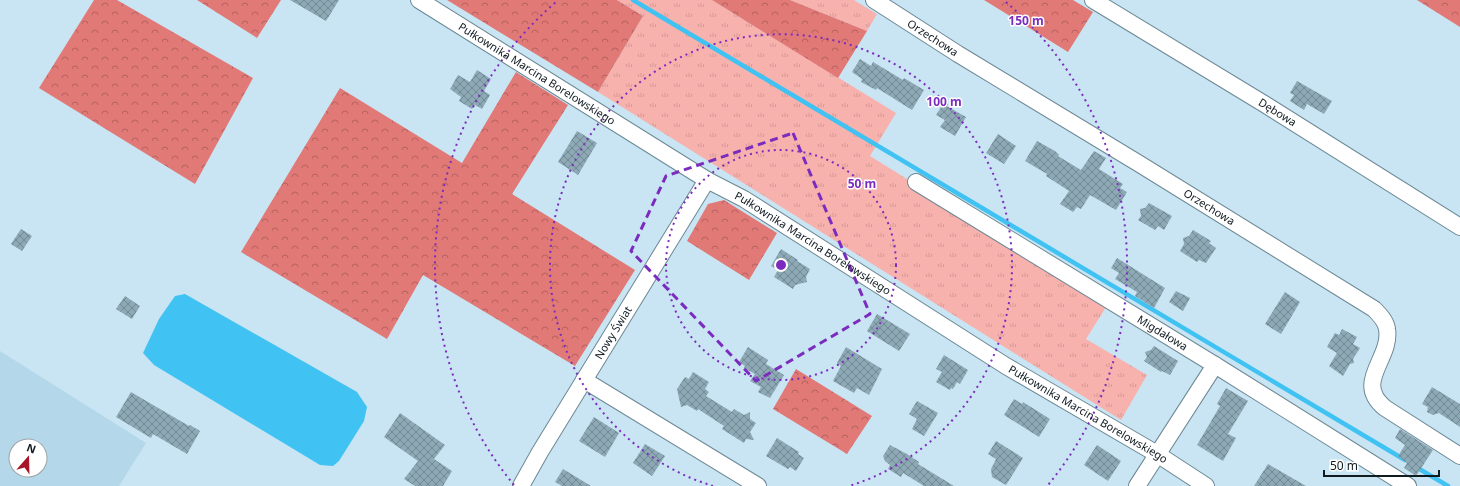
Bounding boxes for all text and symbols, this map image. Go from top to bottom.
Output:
text: 150 m [1008,12,1044,29]
street label: Orzechowa [905,15,962,59]
street label: Pułkownika Marcina Borelowskiego [456,19,619,128]
text: 100 m [926,93,962,110]
street label: Dębowa [1256,94,1300,129]
text: 50 m [848,175,876,192]
street label: Orzechowa [1181,185,1238,228]
street label: Pułkownika Marcina Borelowskiego [732,188,894,298]
centre of rings [774,258,788,272]
street label: Nowy Świat [591,303,635,362]
street label: Migdałowa [1135,311,1191,354]
street label: Pułkownika Marcina Borelowskiego [1006,361,1171,466]
north arrow [8,438,48,478]
text: N [25,440,38,457]
scale bar [1324,452,1439,478]
text: 50 m [1330,457,1358,474]

